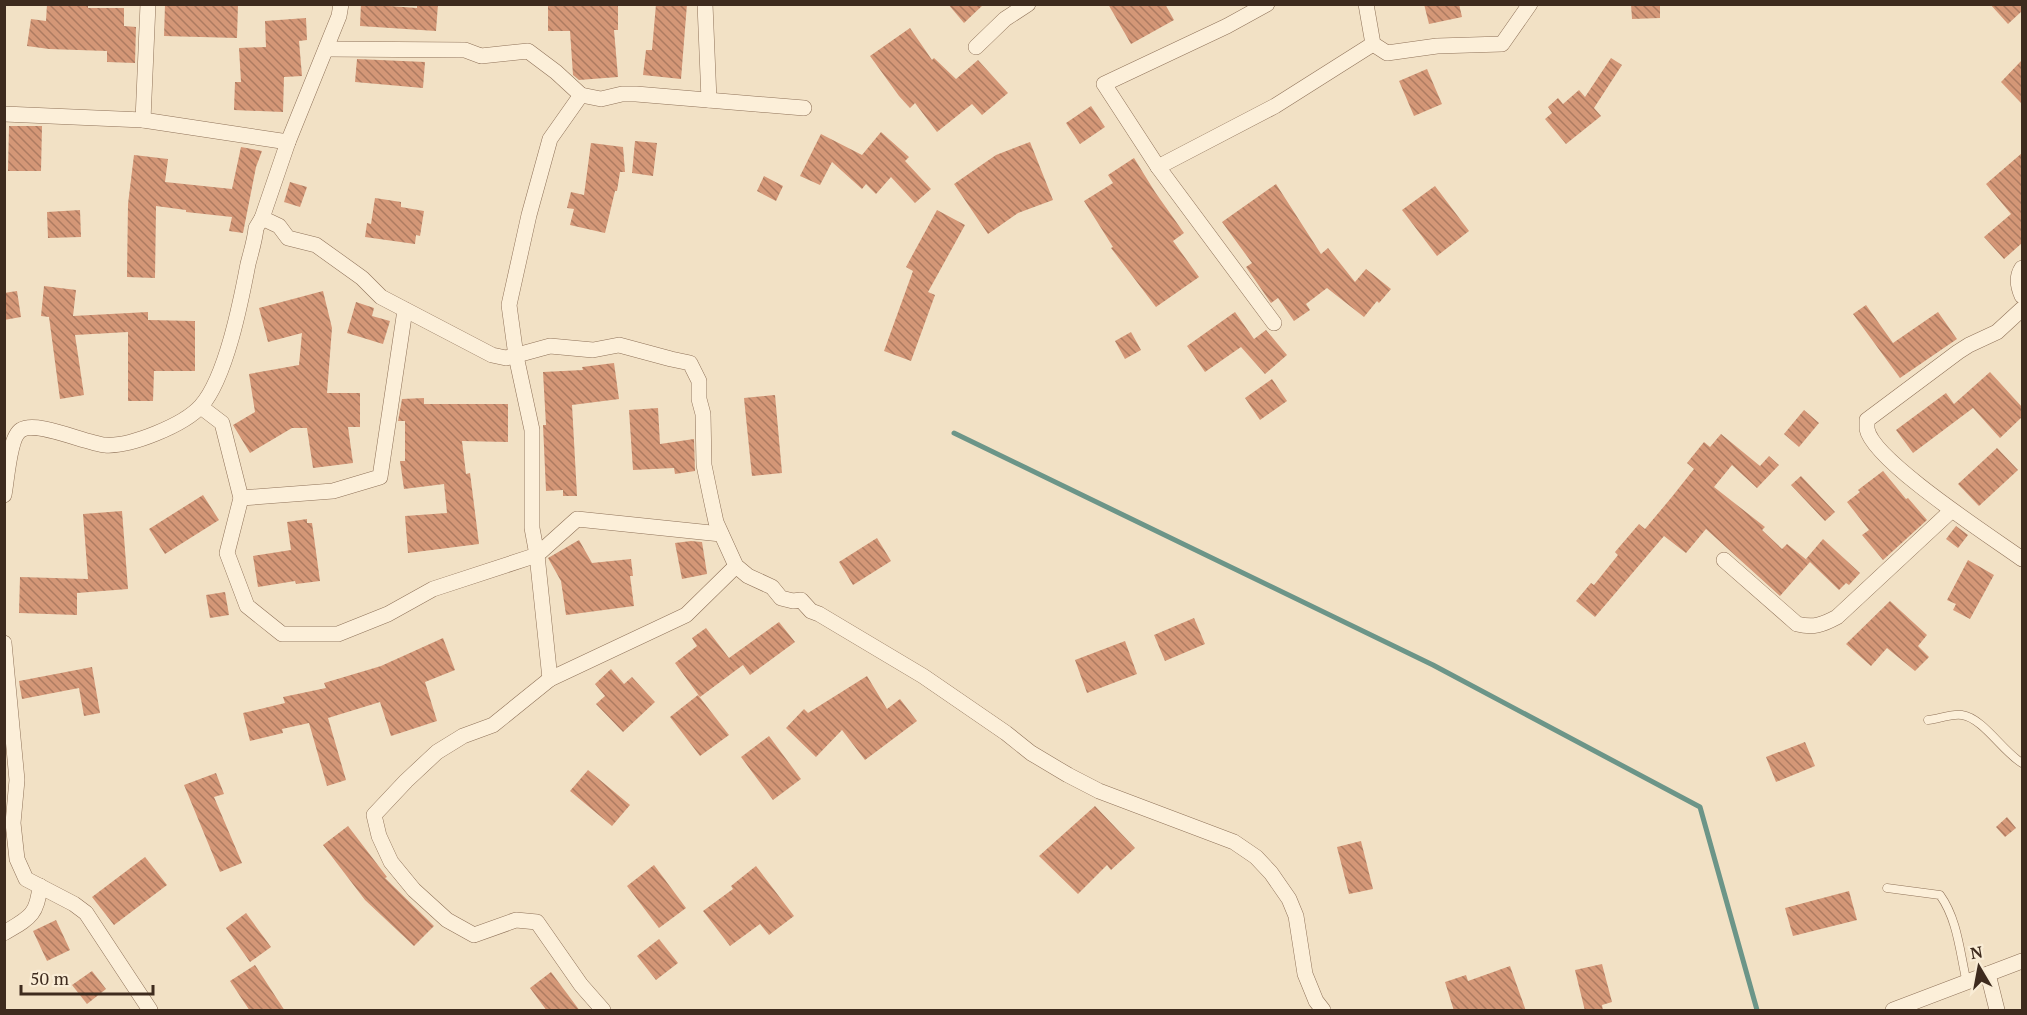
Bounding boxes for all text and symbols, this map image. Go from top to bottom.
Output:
north arrow [1949,937,2009,997]
text: N [1969,940,1984,964]
scale bar [21,958,153,996]
text: 50 m [30,966,70,990]

